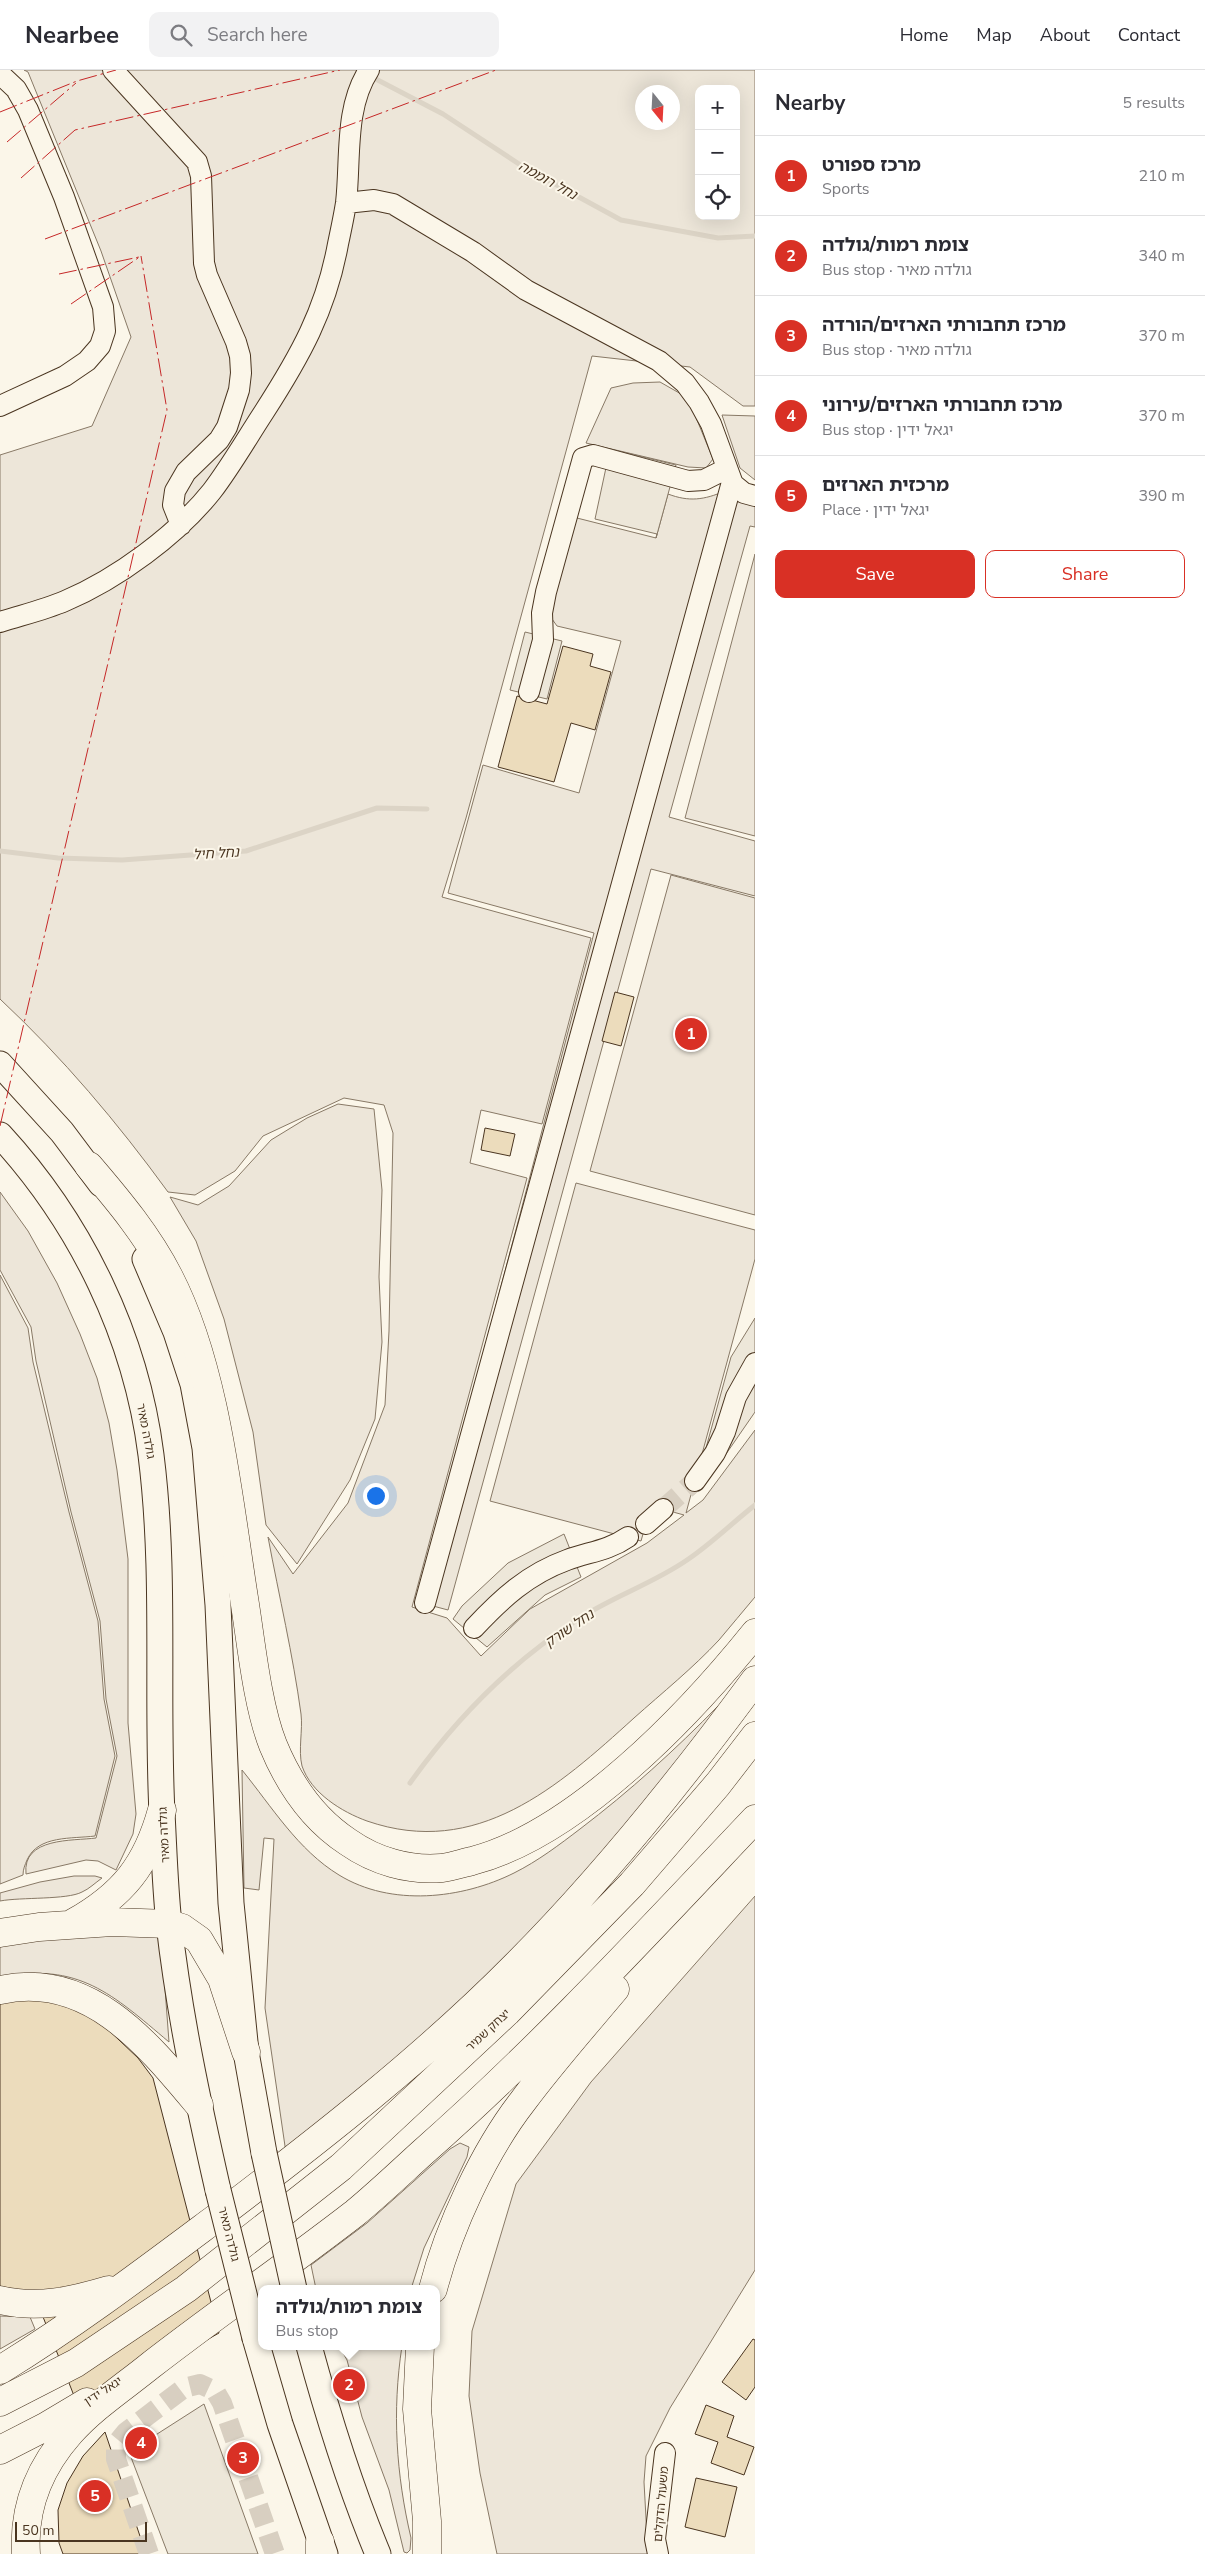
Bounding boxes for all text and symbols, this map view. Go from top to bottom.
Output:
search box [149,12,499,57]
text: Nearbee [25,19,119,51]
icon: search [167,21,195,49]
text: Search here [207,22,308,48]
text: Home [900,23,948,47]
text: Map [976,23,1012,47]
text: About [1040,23,1090,47]
text: Contact [1118,23,1180,47]
north arrow [635,85,680,130]
map controls [695,85,740,220]
button: + [695,85,740,130]
text: Nearby [775,89,845,117]
text: 5 results [1123,92,1185,114]
button: − [695,130,740,175]
text: מרכז ספורט [822,152,921,178]
water label: נחל רוממה [515,157,582,205]
text: 1 [786,165,796,187]
text: 210 m [1138,165,1185,187]
button: locate [695,175,740,220]
text: Sports [822,178,870,200]
text: צומת רמות/גולדה [822,232,969,258]
text: 2 [786,245,796,267]
text: 340 m [1138,245,1185,267]
text: Bus stop · גולדה מאיר [822,259,972,281]
text: מרכז תחבורתי הארזים/הורדה [822,312,1066,338]
text: 3 [786,325,796,347]
text: 370 m [1138,325,1185,347]
text: Bus stop · גולדה מאיר [822,339,972,361]
text: מרכז תחבורתי הארזים/עירוני [822,392,1062,418]
text: 4 [786,405,796,427]
text: 370 m [1138,405,1185,427]
text: Bus stop · יגאל ידין [822,419,953,441]
text: מרכזית הארזים [822,472,949,498]
text: 5 [786,485,796,507]
text: 390 m [1138,485,1185,507]
text: Place · יגאל ידין [822,499,930,521]
button: Save [775,550,975,598]
button: Share [985,550,1185,598]
water label: נחל חיל [192,842,241,865]
pin: 1 [675,1015,707,1053]
street label: גולדה מאיר [133,1402,159,1461]
your location [363,1483,389,1509]
water label: נחל שורק [541,1604,599,1652]
street label: גולדה מאיר [155,1806,173,1863]
street label: יצחק שמיר [462,2005,514,2055]
street label: גולדה מאיר [214,2205,244,2264]
popup [258,2285,440,2350]
text: צומת רמות/גולדה [275,2294,423,2320]
text: Bus stop [275,2320,338,2342]
pin: 2 [333,2366,365,2404]
street label: יגאל ידין [81,2373,125,2409]
pin: 4 [125,2424,157,2462]
pin: 3 [227,2439,259,2477]
street label: משעול הדקלים [650,2465,672,2543]
pin: 5 [79,2477,111,2515]
scale bar [15,2519,148,2542]
text: 50 m [22,2521,54,2540]

